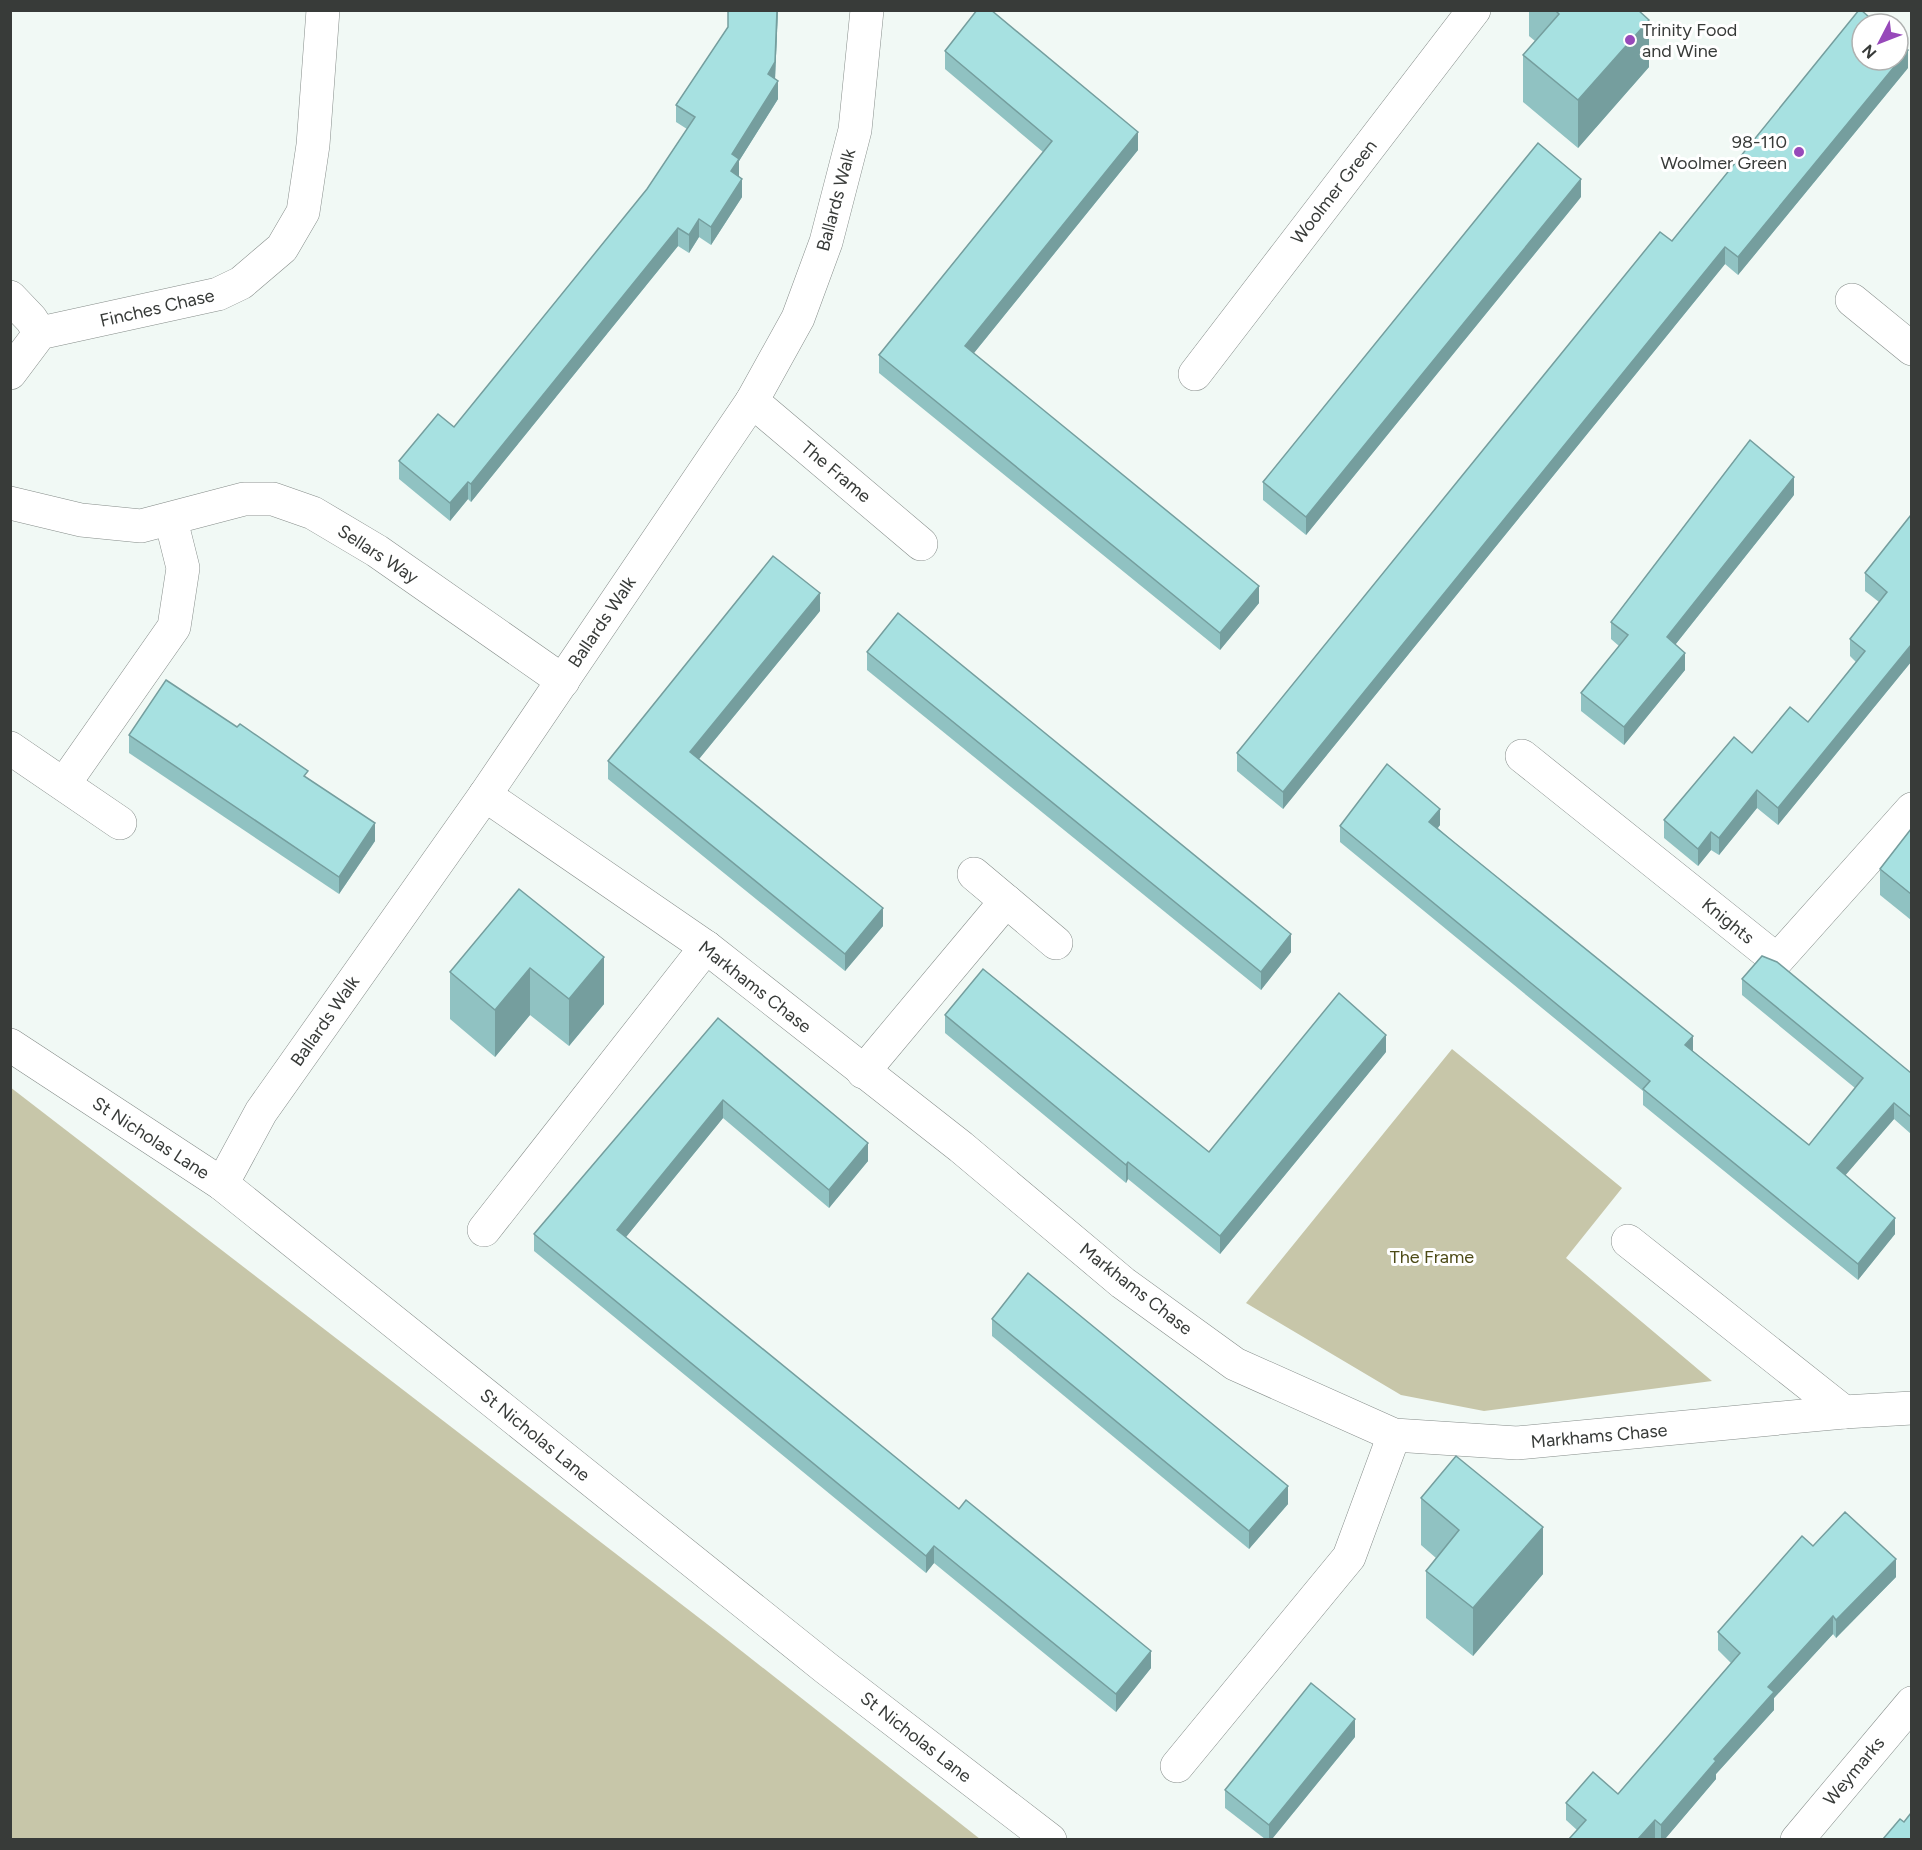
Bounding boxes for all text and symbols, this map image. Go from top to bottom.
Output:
north arrow [1850,12,1910,72]
place label: Trinity Food and Wine [1642,19,1737,62]
marker: Trinity Food and Wine [1623,33,1637,47]
text: N [1858,41,1880,63]
place label: 98-110 Woolmer Green [1660,131,1787,174]
street label: Woolmer Green [1286,135,1382,249]
marker: 98-110 Woolmer Green [1792,145,1806,159]
street label: Ballards Walk [812,146,860,254]
street label: Finches Chase [98,284,217,332]
street label: The Frame [797,436,875,508]
street label: Sellars Way [333,520,423,589]
street label: Ballards Walk [563,572,641,672]
street label: Knights [1697,893,1759,949]
street label: Markhams Chase [694,936,816,1038]
street label: Ballards Walk [286,971,364,1070]
street label: St Nicholas Lane [88,1092,214,1184]
street label: Markhams Chase [1075,1238,1197,1340]
park label: The Frame [1390,1246,1474,1268]
street label: St Nicholas Lane [476,1384,595,1486]
street label: Markhams Chase [1530,1419,1668,1453]
street label: St Nicholas Lane [856,1687,976,1787]
street label: Weymarks [1819,1732,1889,1810]

